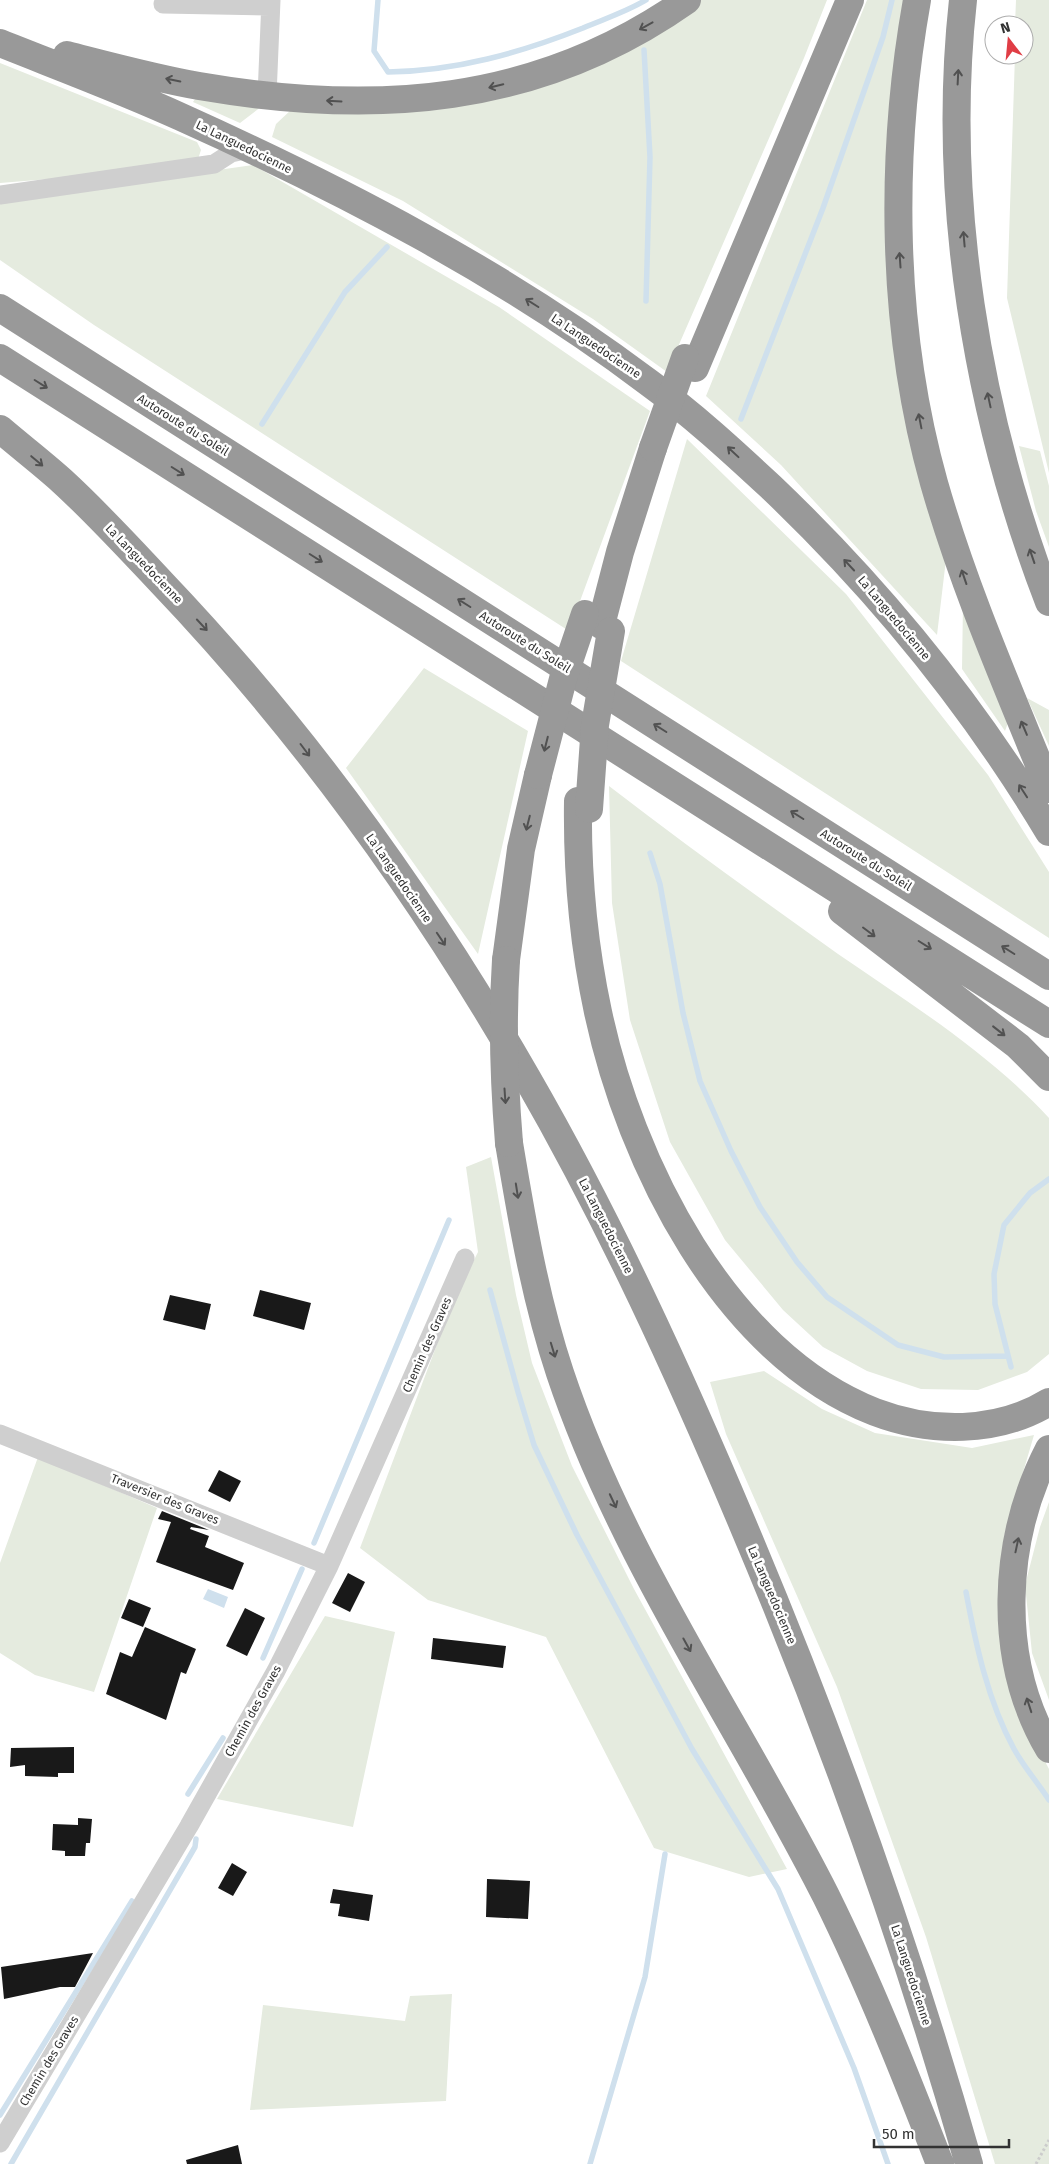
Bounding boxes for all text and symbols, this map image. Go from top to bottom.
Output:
north arrow [984,15,1034,65]
text: N [999,19,1012,37]
one-way arrow [639,22,654,31]
one-way arrow [954,69,963,85]
one-way arrow [166,75,182,85]
one-way arrow [488,81,504,91]
one-way arrow [327,96,343,105]
street label: La Languedocienne [194,118,294,176]
one-way arrow [959,231,968,247]
one-way arrow [896,252,905,268]
one-way arrow [526,298,540,308]
street label: La Languedocienne [549,311,643,381]
one-way arrow [34,379,48,389]
street label: Autoroute du Soleil [135,391,232,459]
one-way arrow [984,392,993,408]
one-way arrow [915,413,924,429]
one-way arrow [727,446,739,458]
one-way arrow [31,455,44,466]
one-way arrow [171,466,185,476]
street label: La Languedocienne [102,521,186,607]
one-way arrow [1027,549,1036,564]
one-way arrow [308,553,322,563]
one-way arrow [843,559,855,572]
one-way arrow [959,570,968,585]
street label: La Languedocienne [855,573,933,663]
one-way arrow [457,598,471,608]
street label: Autoroute du Soleil [477,608,574,676]
one-way arrow [196,618,208,631]
one-way arrow [1018,721,1028,736]
one-way arrow [653,723,667,734]
one-way arrow [540,736,550,752]
one-way arrow [300,743,311,756]
one-way arrow [1018,784,1028,798]
one-way arrow [790,810,804,821]
one-way arrow [523,814,532,830]
street label: Autoroute du Soleil [818,826,915,894]
street label: La Languedocienne [363,831,435,925]
one-way arrow [862,927,875,938]
one-way arrow [436,932,446,946]
one-way arrow [917,940,931,950]
one-way arrow [1001,944,1015,954]
one-way arrow [992,1026,1006,1036]
one-way arrow [501,1088,510,1104]
street label: La Languedocienne [576,1176,636,1276]
one-way arrow [513,1183,523,1199]
street label: Chemin des Graves [400,1295,454,1395]
one-way arrow [549,1341,559,1357]
street label: Traversier des Graves [109,1471,221,1527]
one-way arrow [609,1493,618,1508]
one-way arrow [1012,1537,1022,1553]
street label: La Languedocienne [745,1544,799,1646]
one-way arrow [682,1638,692,1653]
street label: Chemin des Graves [222,1662,284,1759]
one-way arrow [1024,1697,1034,1713]
street label: La Languedocienne [888,1923,934,2027]
street label: Chemin des Graves [17,2013,82,2109]
scale bar [874,2116,1009,2148]
text: 50 m [882,2125,915,2143]

